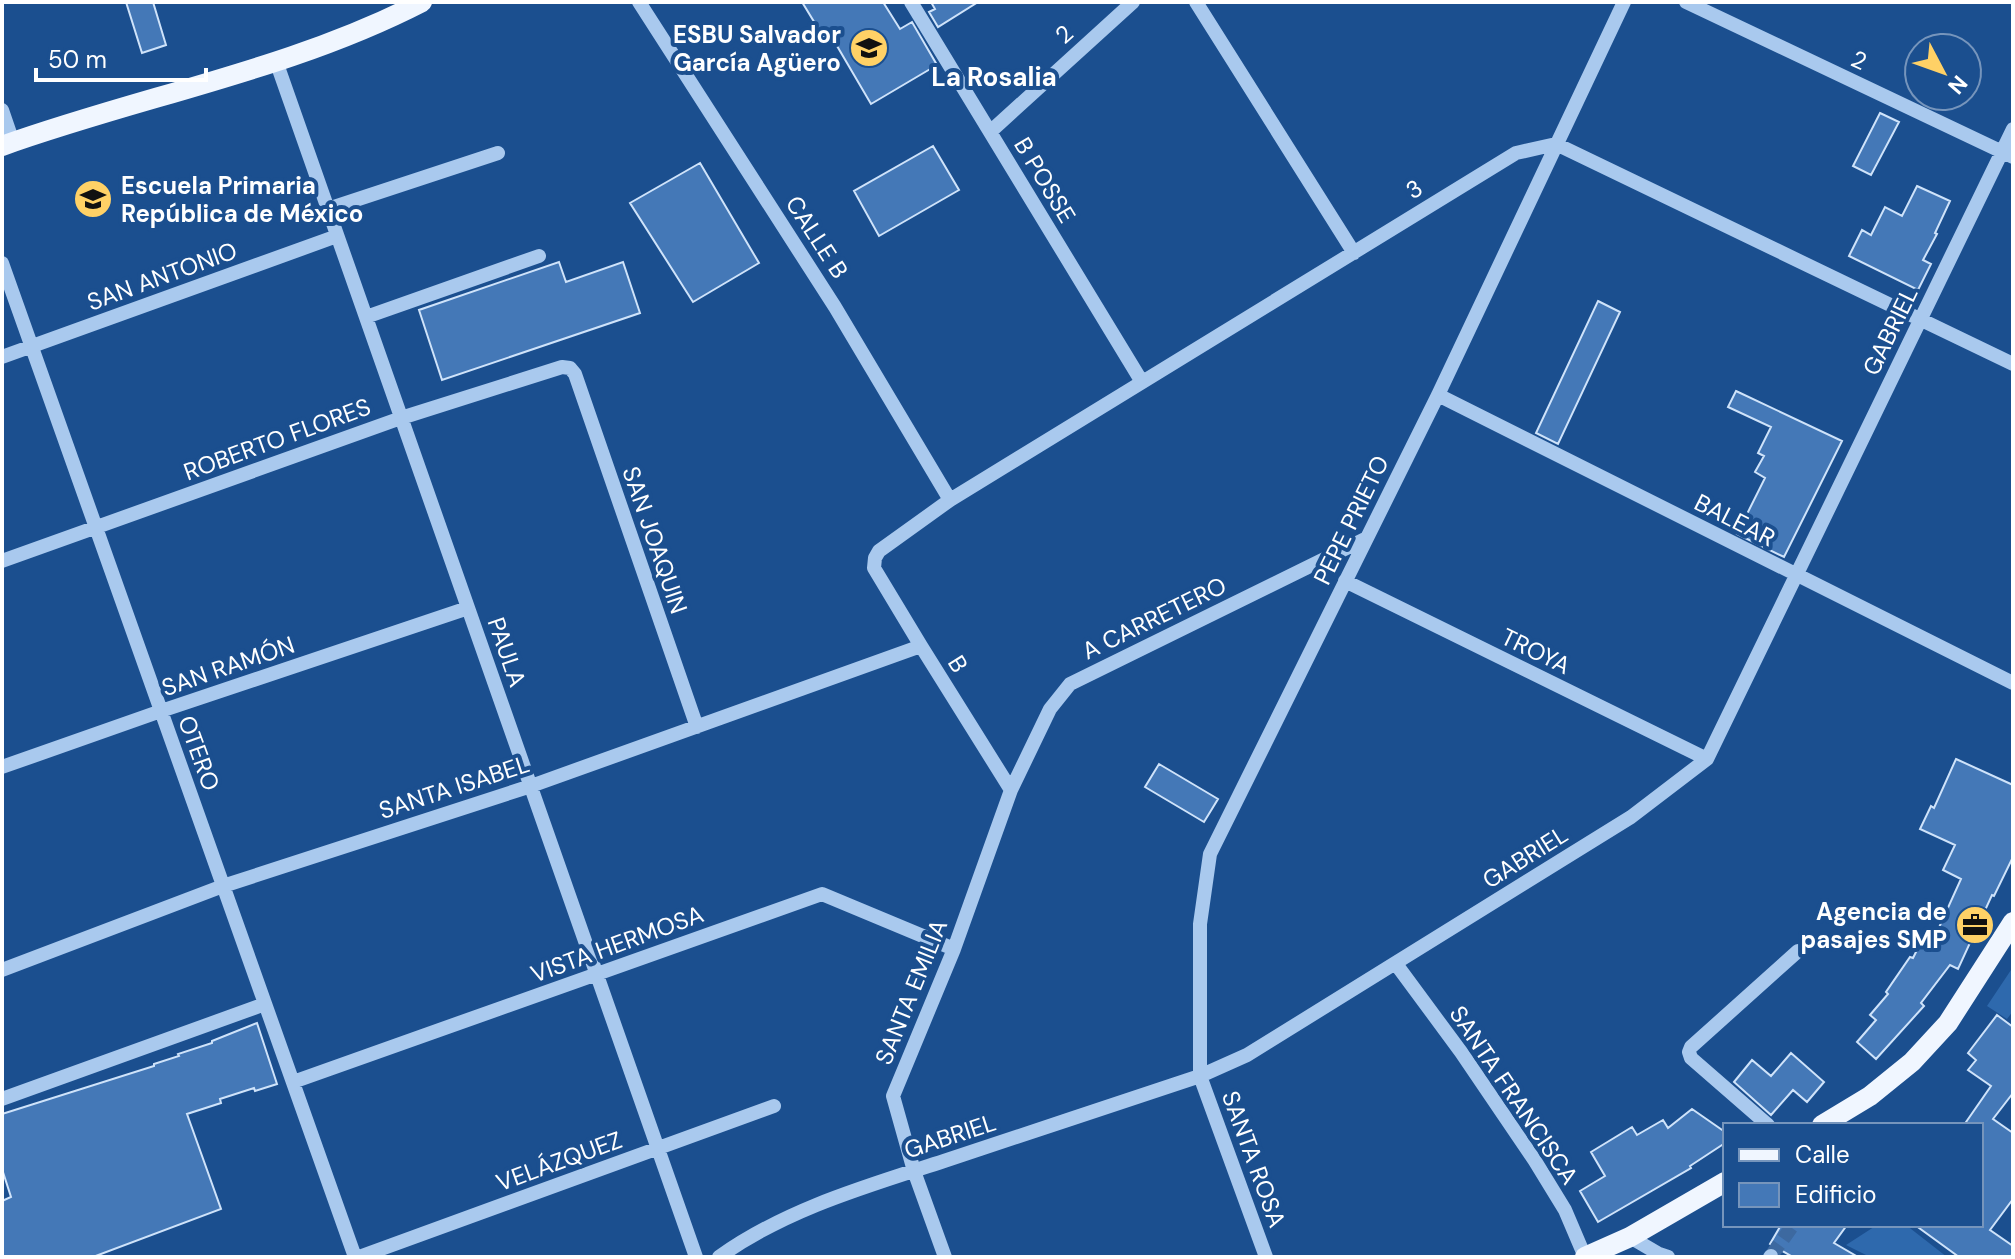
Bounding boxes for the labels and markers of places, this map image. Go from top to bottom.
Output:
place label: ESBU Salvador García Agüero [673,19,841,78]
school or university icon: ESBU Salvador García Agüero [848,27,890,69]
place label: Escuela Primaria República de México [121,170,364,229]
school or university icon: Escuela Primaria República de México [72,178,114,220]
place label: Agencia de pasajes SMP [1800,896,1947,955]
office icon: Agencia de pasajes SMP [1954,904,1996,946]

